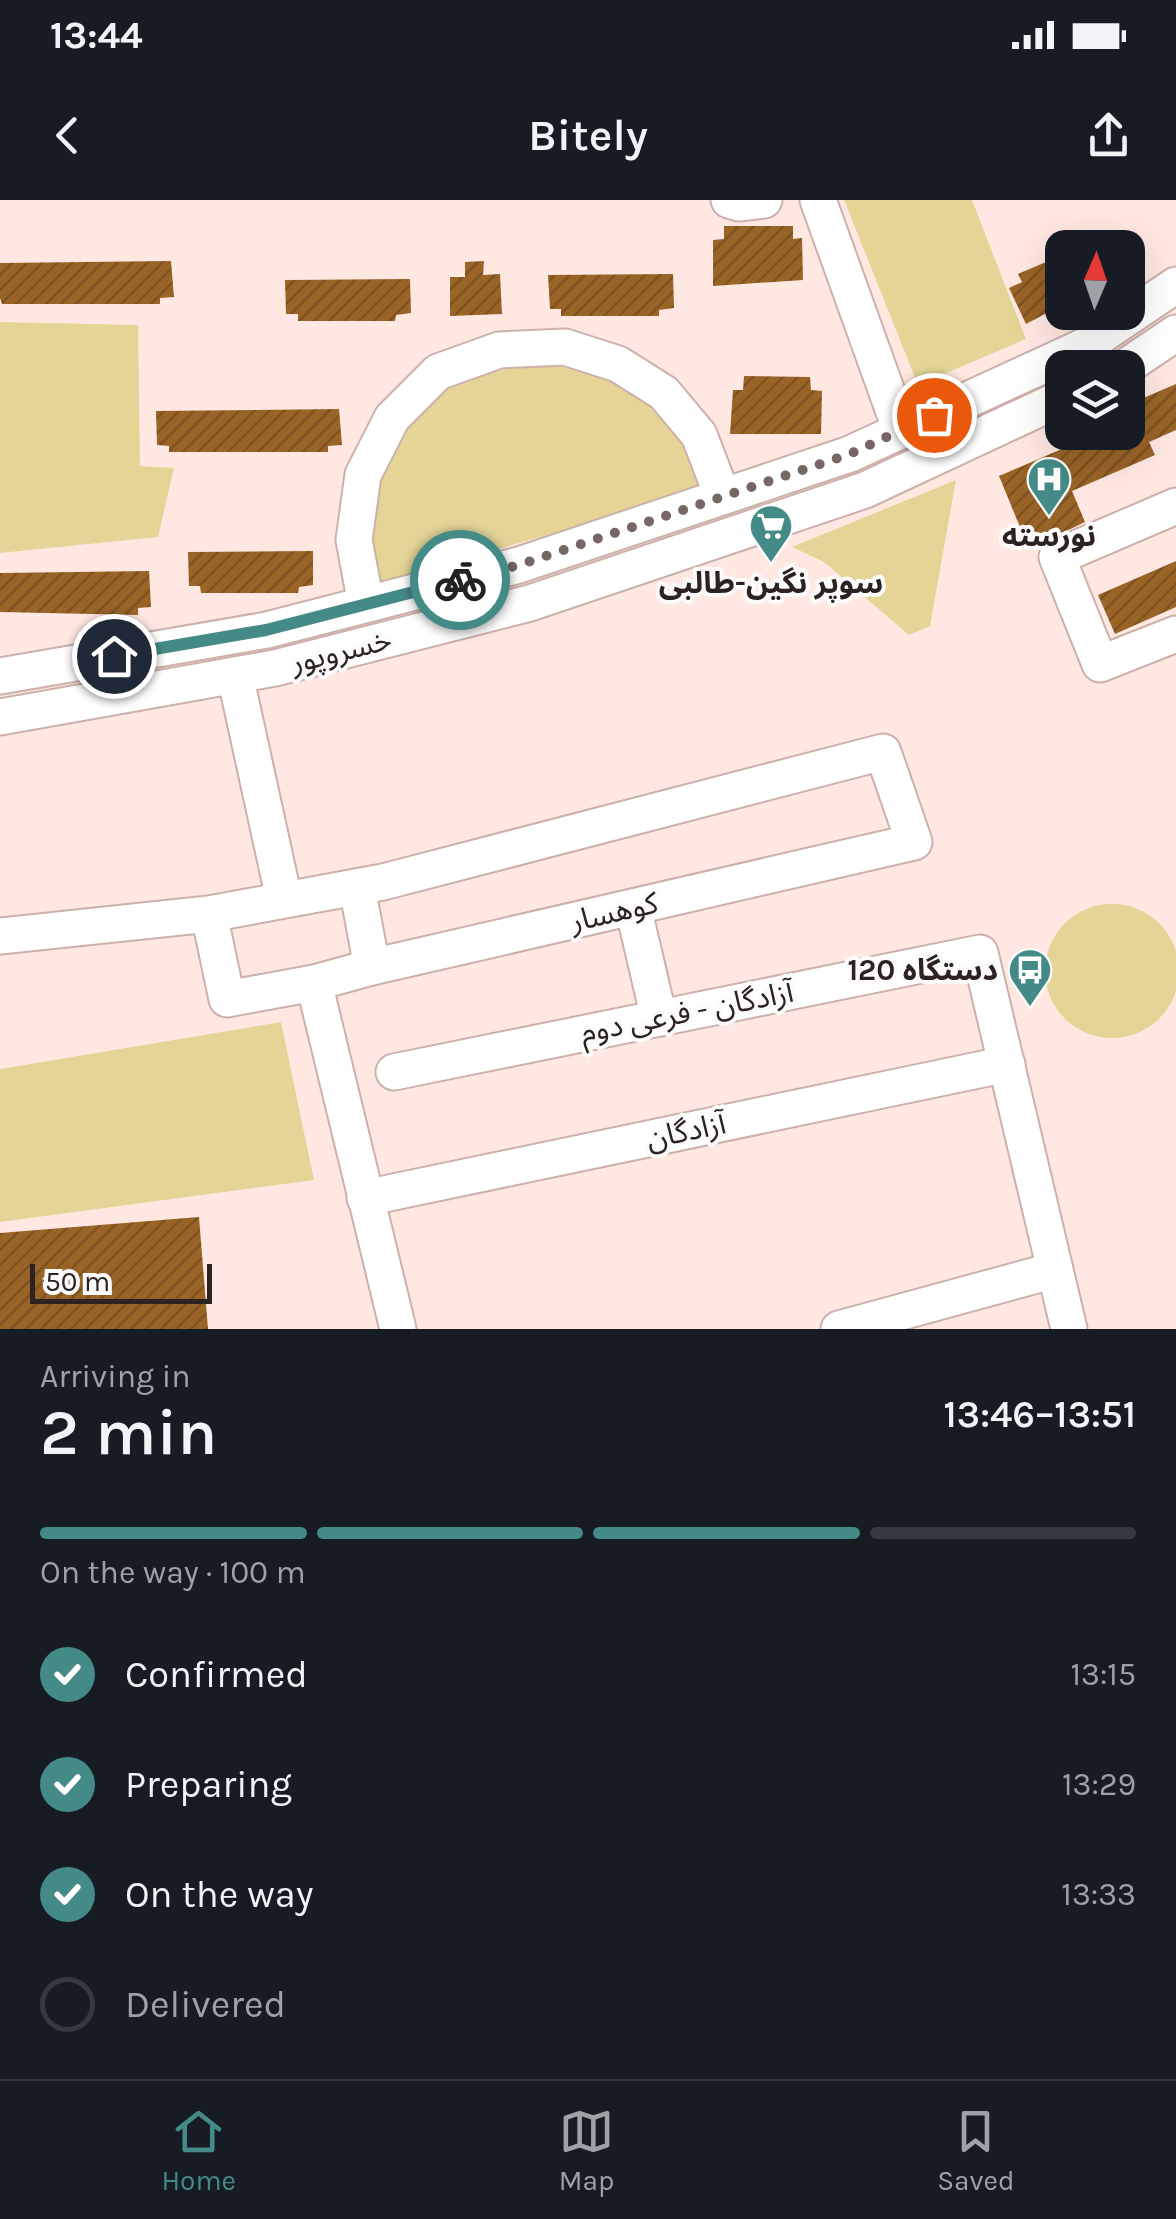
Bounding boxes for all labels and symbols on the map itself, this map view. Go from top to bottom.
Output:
north arrow [1045,230,1145,330]
pin [892,373,977,458]
hospital icon: نورسته [1026,456,1072,517]
supermarket icon: سوپر نگین-طالبی [748,503,794,564]
place label: نورسته [1002,518,1096,554]
courier [410,530,510,630]
place label: سوپر نگین-طالبی [659,565,883,603]
pin [72,614,157,699]
street label: خسروپور [286,621,395,682]
street label: کوهسار [566,884,662,940]
bus stop icon: 120 دستگاه [1007,947,1053,1008]
place label: 120 دستگاه [847,952,998,988]
street label: آزادگان - فرعی دوم [577,973,799,1054]
street label: آزادگان [643,1105,730,1157]
scale bar [30,1259,212,1304]

